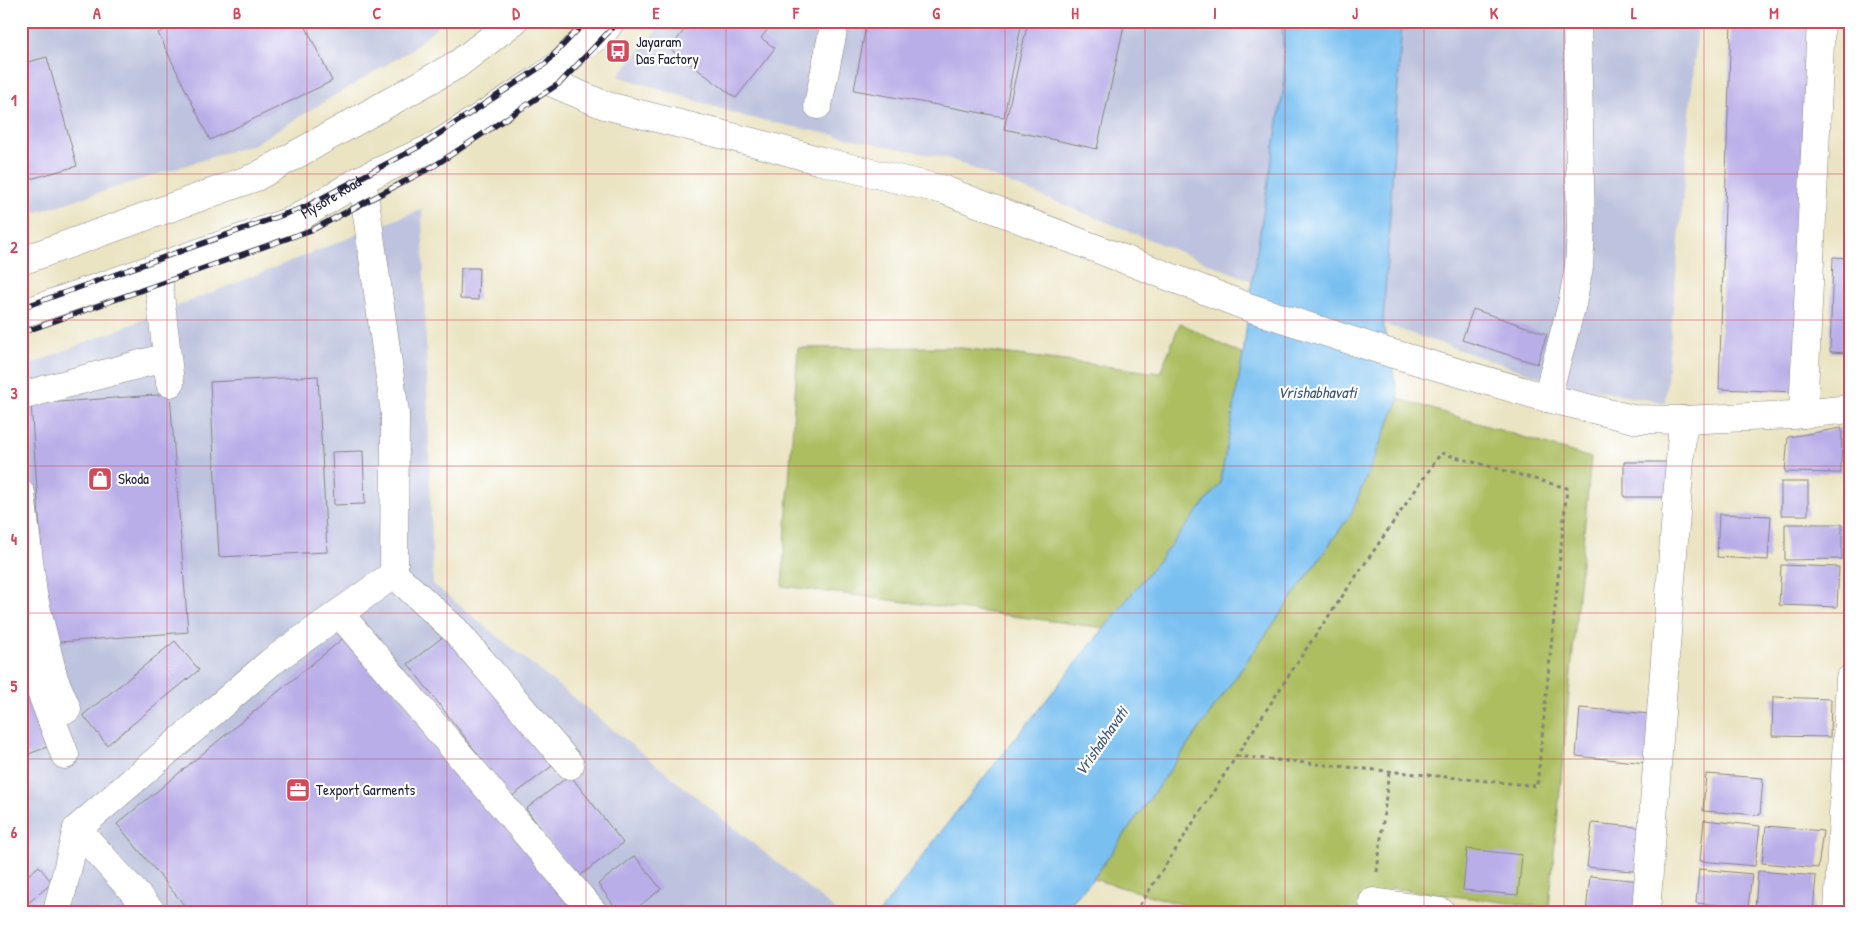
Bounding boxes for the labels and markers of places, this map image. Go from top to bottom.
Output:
place label: Jayaram Das Factory [636,31,699,69]
bus stop icon: Jayaram Das Factory [605,38,631,64]
shop icon: Skoda [87,466,113,492]
place label: Skoda [118,468,149,489]
office icon: Texport Garments [285,777,311,803]
place label: Texport Garments [316,779,416,800]

